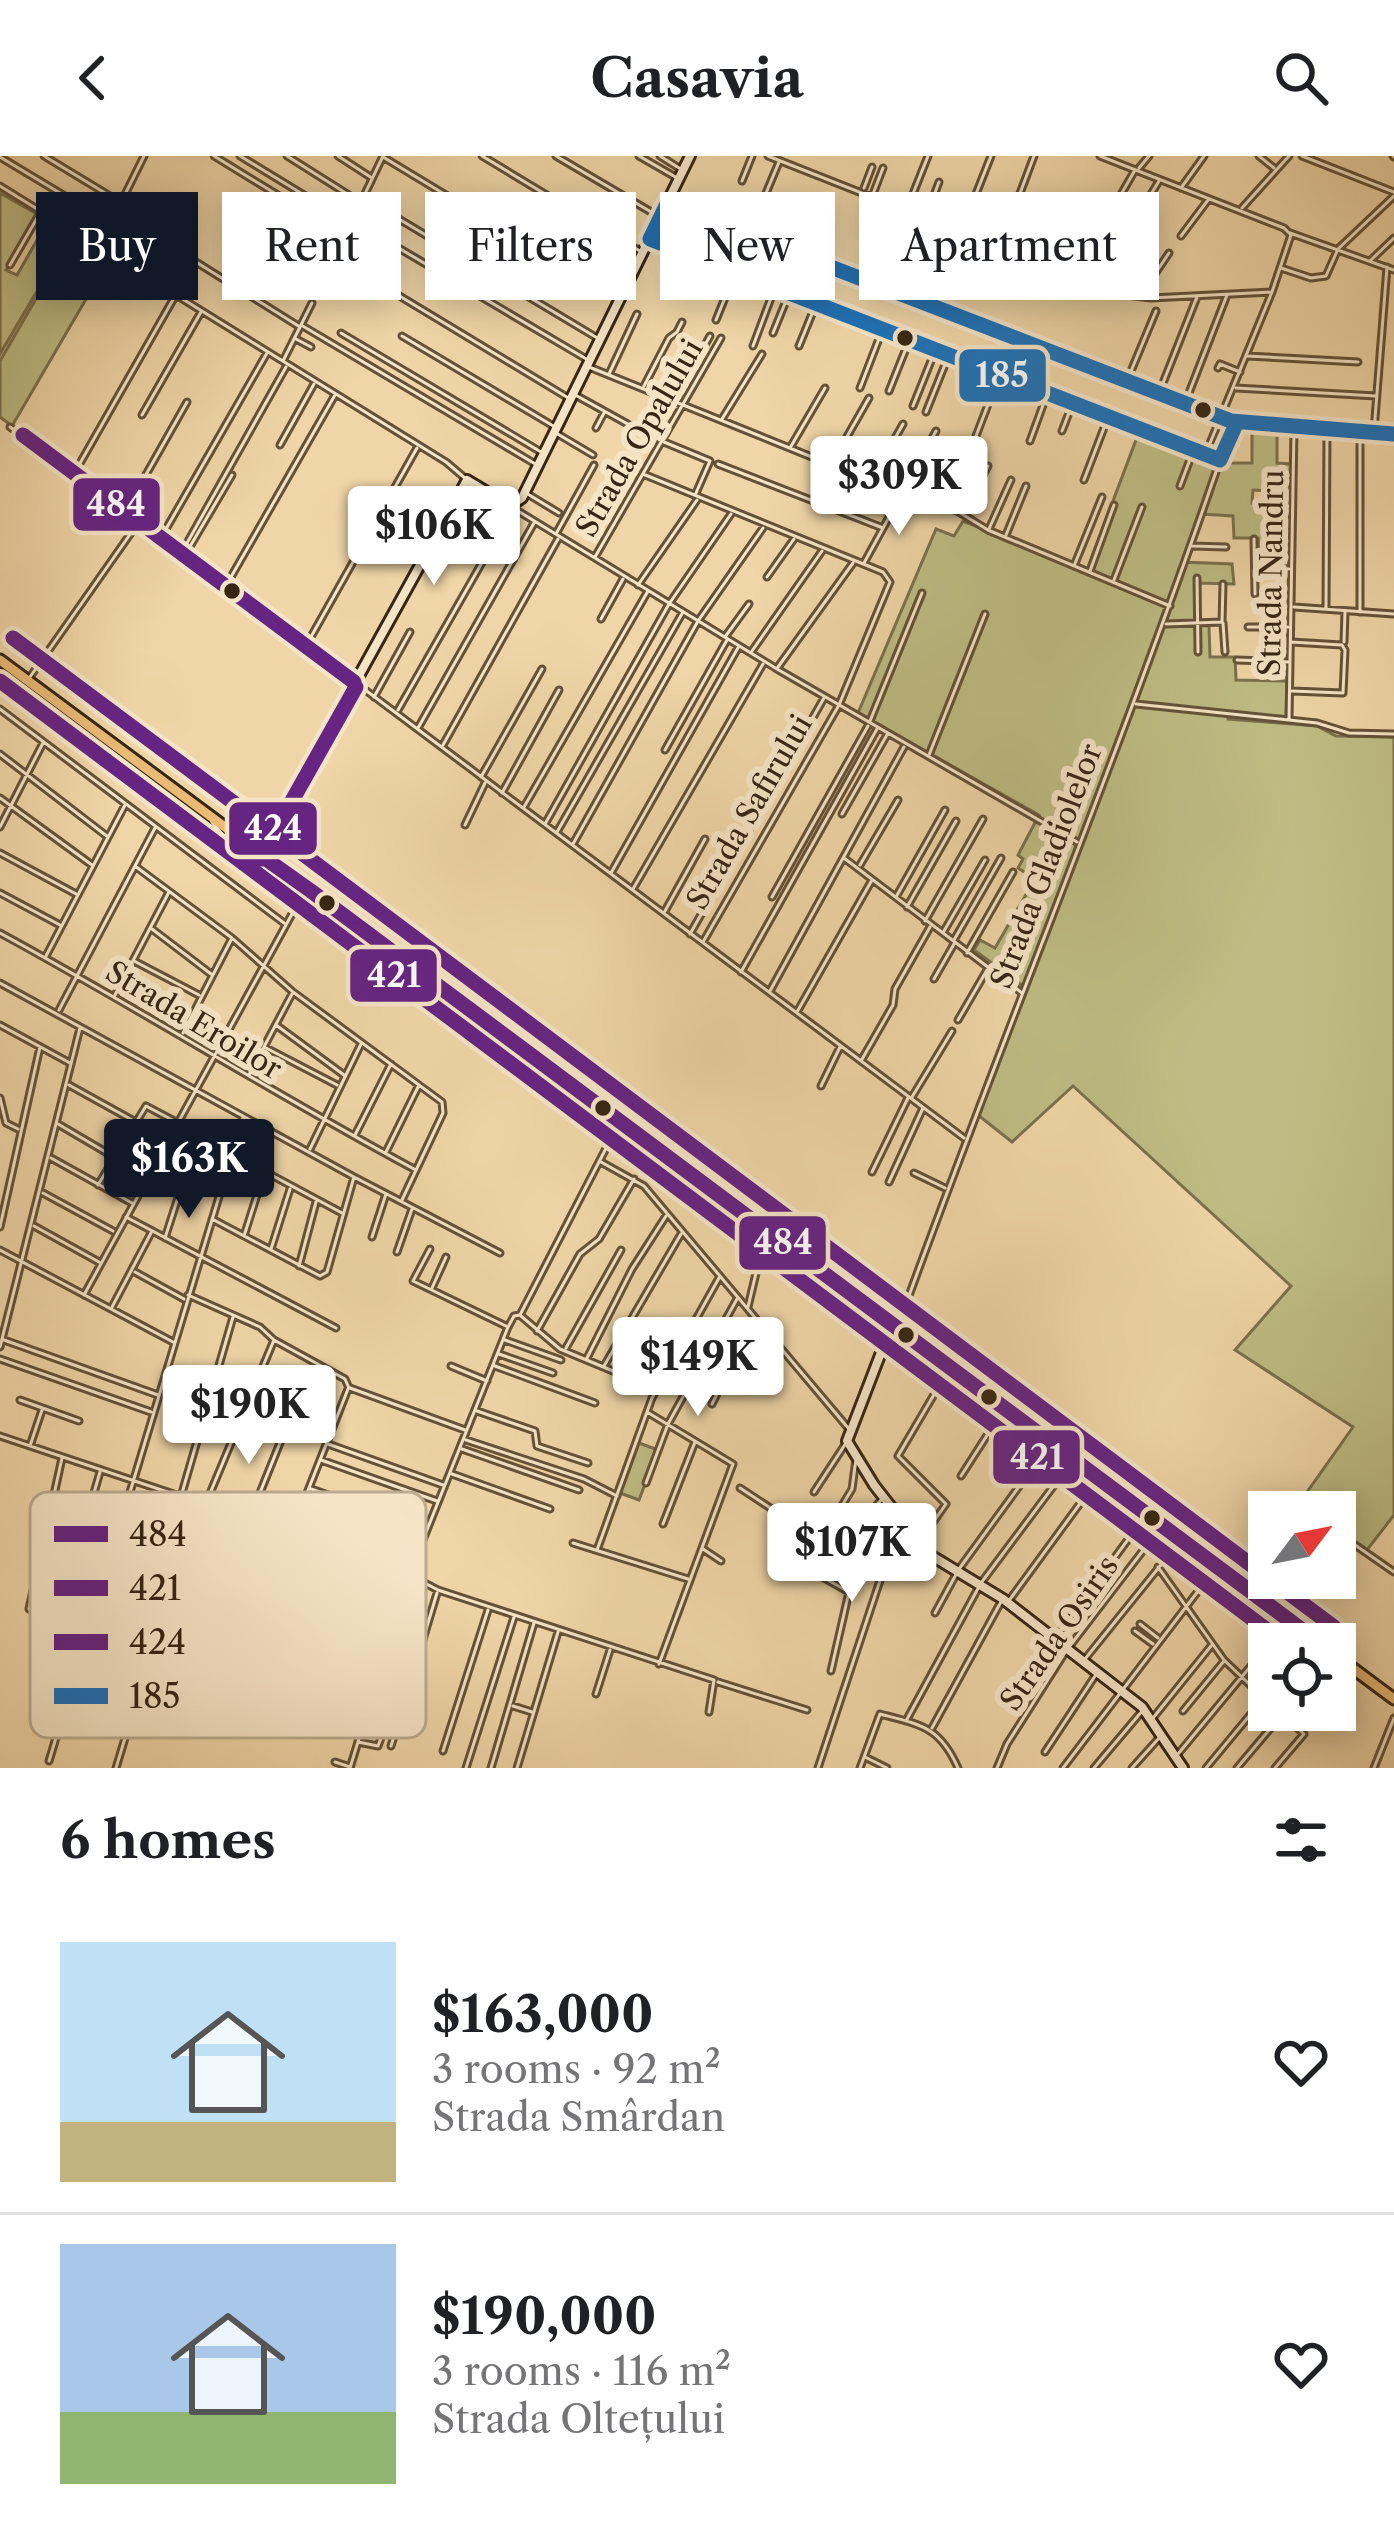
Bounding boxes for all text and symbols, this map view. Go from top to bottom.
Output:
icon: back [60,45,126,111]
text: Casavia [590,45,804,111]
icon: search [1268,45,1334,111]
chip: Buy [36,192,198,300]
chip: Rent [222,192,401,300]
chip: Filters [425,192,636,300]
chip: New [660,192,835,300]
chip: Apartment [859,192,1159,300]
unlabelled marker [894,327,916,349]
street label: Strada Opalului [568,333,710,543]
line badge: 185 [957,347,1048,404]
text: 185 [975,355,1029,396]
unlabelled marker [1192,399,1214,421]
pin: $309K [815,436,983,538]
text: $309K [837,451,961,499]
street label: Strada Nandru [1251,469,1291,677]
line badge: 484 [71,476,162,533]
text: 484 [86,484,146,525]
pin: $106K [350,486,518,588]
text: $106K [375,501,493,549]
unlabelled marker [221,580,243,602]
street label: Strada Safirului [678,708,820,916]
street label: Strada Gladiolelor [982,738,1110,994]
line badge: 424 [227,800,319,857]
text: 424 [244,808,302,849]
unlabelled marker [316,892,338,914]
line badge: 421 [348,947,439,1004]
street label: Strada Eroilor [99,953,289,1087]
text: 421 [367,955,421,996]
unlabelled marker [592,1097,614,1119]
pin: $163K [105,1119,273,1221]
text: $163K [131,1134,247,1182]
line badge: 484 [737,1214,828,1272]
text: 484 [753,1222,813,1263]
pin: $149K [614,1317,782,1419]
unlabelled marker [895,1324,917,1346]
text: $149K [640,1332,756,1380]
pin: $190K [165,1365,333,1467]
text: $190K [190,1380,308,1428]
unlabelled marker [978,1386,1000,1408]
line badge: 421 [991,1428,1082,1486]
text: 421 [1010,1437,1064,1478]
north arrow [1248,1491,1356,1599]
map controls [1248,1491,1356,1731]
legend [30,1492,426,1738]
pin: $107K [768,1503,936,1605]
unlabelled marker [1141,1507,1163,1529]
text: 484 [129,1514,187,1555]
text: $107K [794,1518,910,1566]
street label: Strada Osiris [992,1548,1126,1718]
text: 421 [129,1568,181,1609]
text: 424 [129,1622,186,1663]
button: locate [1248,1623,1356,1731]
text: 185 [129,1676,180,1717]
icon: filters [1268,1807,1334,1873]
text: 6 homes [60,1809,276,1871]
text: $163,000 [432,1983,654,2045]
icon: home [156,1990,300,2134]
icon: heart [1268,2029,1334,2095]
text: 3 rooms · 92 m² [432,2045,721,2093]
text: Strada Smârdan [432,2093,725,2141]
text: $190,000 [432,2285,657,2347]
icon: home [156,2292,300,2436]
icon: heart [1268,2331,1334,2397]
text: 3 rooms · 116 m² [432,2347,731,2395]
text: Strada Oltețului [432,2395,725,2443]

